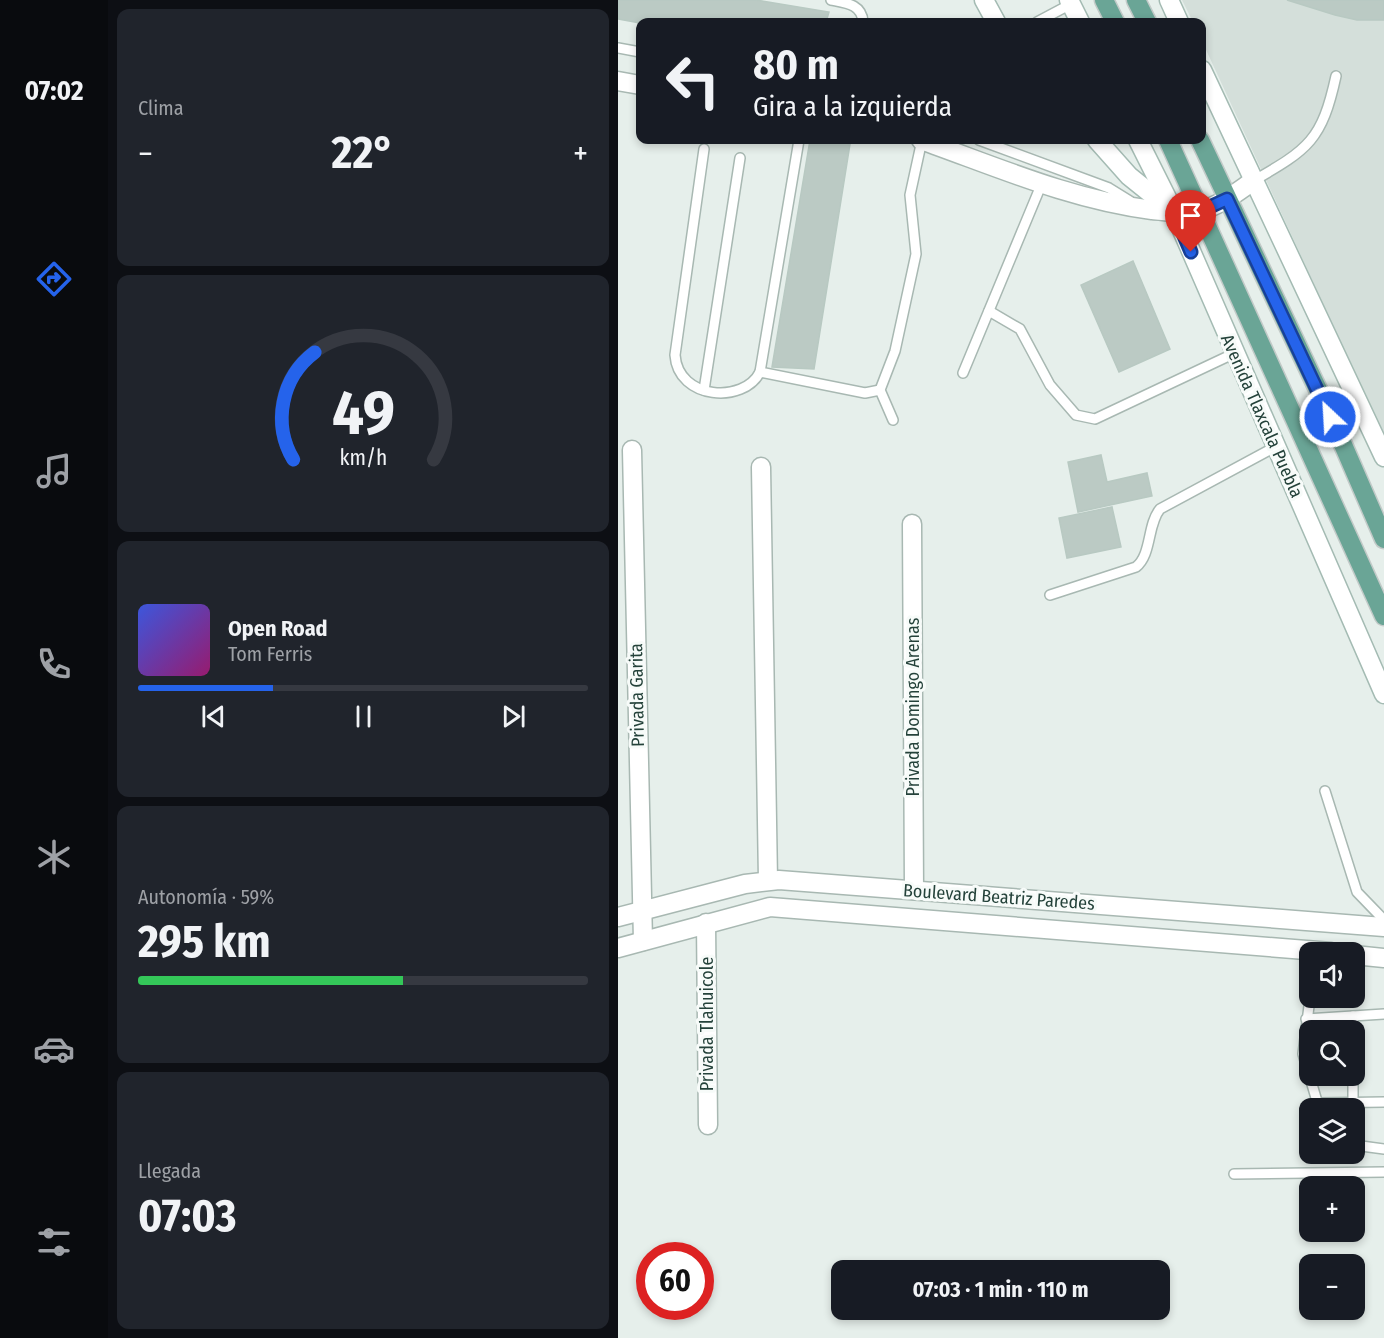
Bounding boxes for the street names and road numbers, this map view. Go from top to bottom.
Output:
street label: Avenida Tlaxcala Puebla [1216,331,1308,501]
street label: Privada Domingo Arenas [902,617,924,796]
street label: Privada Garita [625,643,649,747]
street label: Boulevard Beatriz Paredes [902,879,1096,915]
street label: Privada Tlahuicole [696,957,718,1091]

